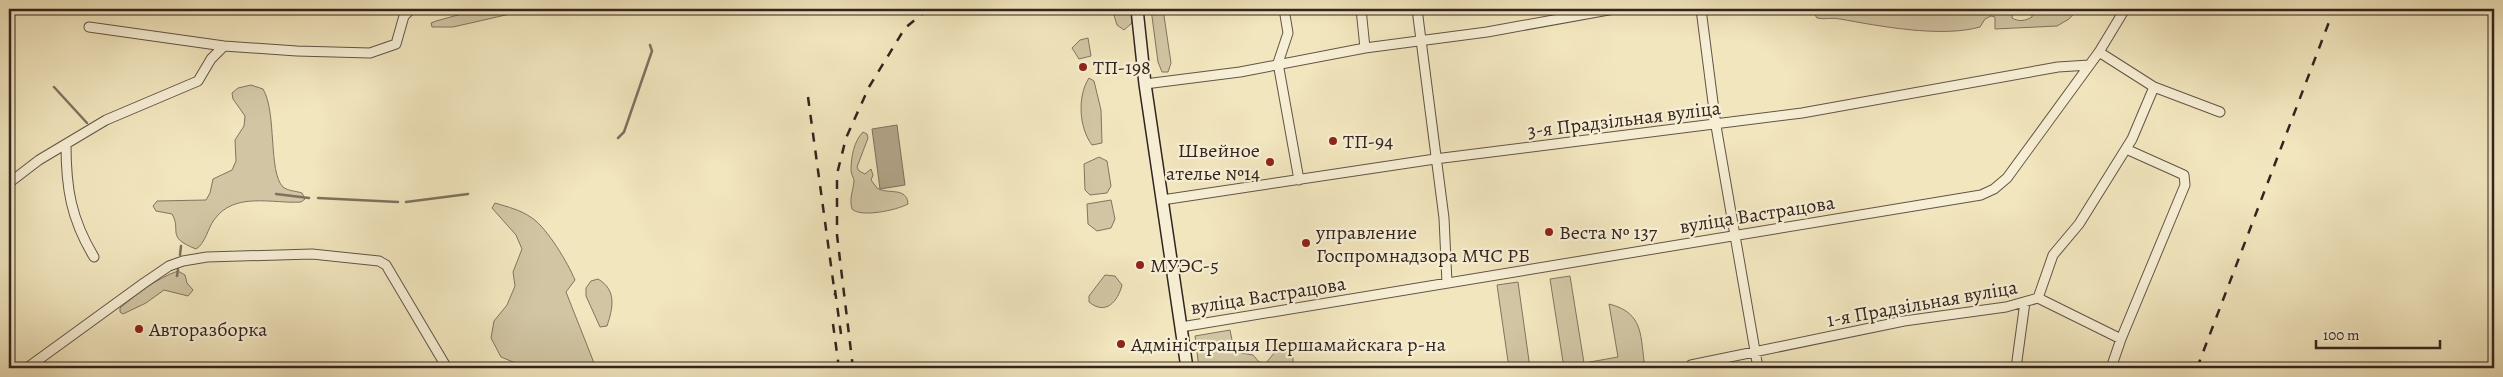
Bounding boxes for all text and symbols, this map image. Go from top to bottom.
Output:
place label: ТП-198 [1093,54,1151,81]
marker: ТП-198 [1077,61,1089,73]
street label: 3-я Прадзільная вуліца [1526,94,1723,145]
place label: ТП-94 [1343,128,1393,155]
marker: ТП-94 [1327,135,1339,147]
place label: Швейное ателье №14 [1166,137,1260,187]
marker: Швейное ателье №14 [1264,156,1276,168]
street label: вуліца Вастрацова [1678,189,1837,240]
place label: управление Госпромнадзора МЧС РБ [1315,219,1530,269]
place label: Веста № 137 [1559,219,1658,246]
marker: Веста № 137 [1543,226,1555,238]
marker: управление Госпромнадзора МЧС РБ [1300,237,1312,249]
place label: МУЭС-5 [1150,252,1219,279]
marker: МУЭС-5 [1134,259,1146,271]
street label: вуліца Вастрацова [1189,270,1348,321]
street label: 1-я Прадзільная вуліца [1825,273,2020,334]
place label: Авторазборка [148,316,268,343]
scale bar [2316,317,2439,349]
marker: Авторазборка [133,323,145,335]
text: 100 m [2323,325,2360,345]
place label: Адміністрацыя Першамайскага р-на [1130,331,1447,358]
marker: Адміністрацыя Першамайскага р-на [1115,338,1127,350]

